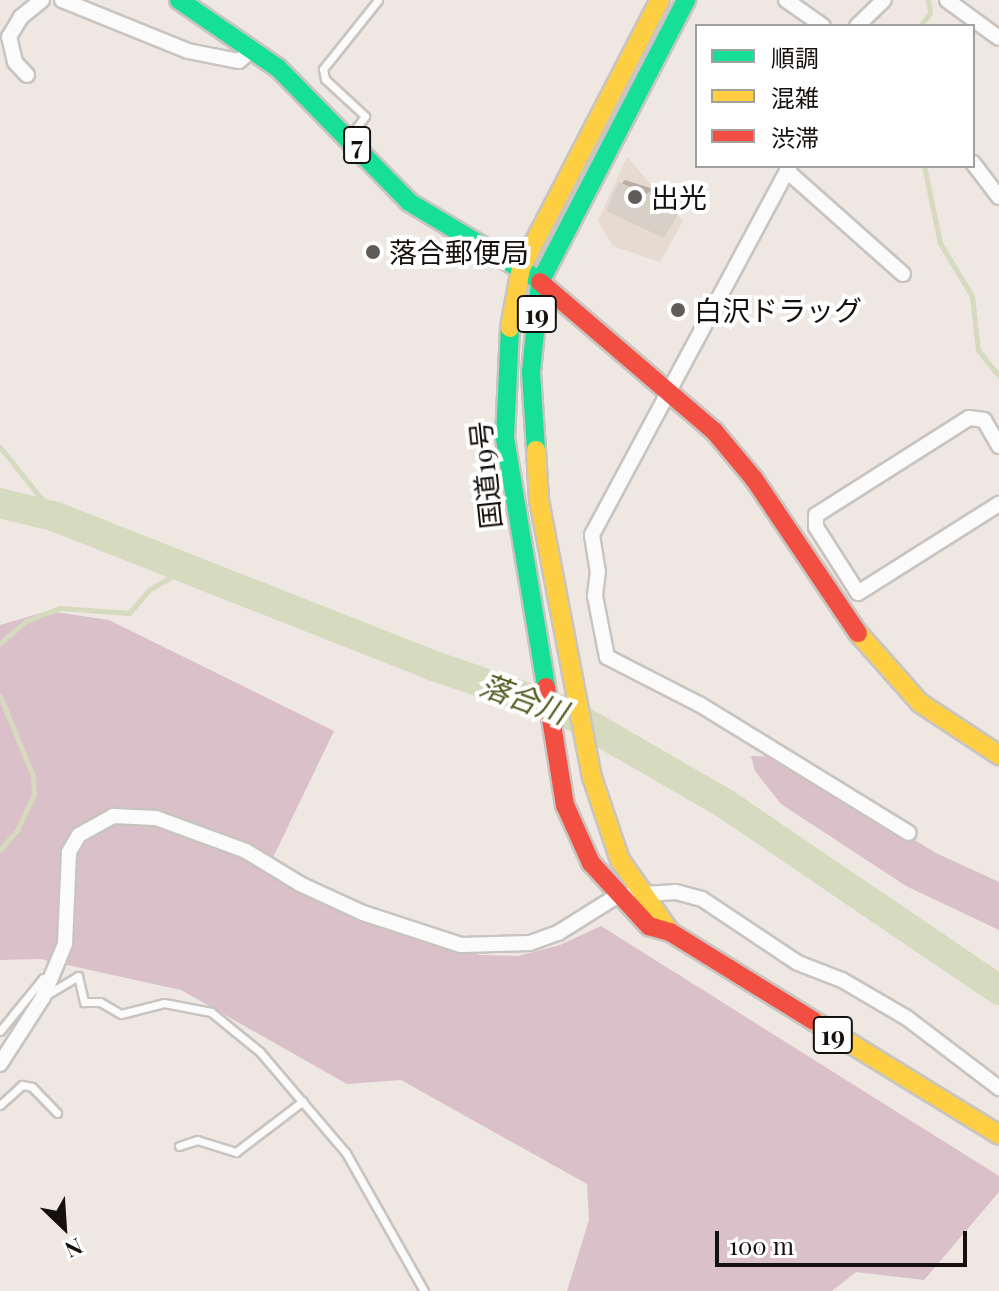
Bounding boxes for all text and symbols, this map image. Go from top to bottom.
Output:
legend [695,24,975,168]
text: 順調 [771,41,819,73]
text: 混雑 [771,81,819,113]
text: 渋滞 [771,121,819,153]
road number: 7 [343,123,371,167]
place label: 出光 [651,180,707,214]
marker: 出光 [626,188,644,206]
place label: 落合郵便局 [389,235,529,269]
marker: 落合郵便局 [364,243,382,261]
road number: 19 [515,292,559,336]
place label: 白沢ドラッグ [694,293,862,327]
marker: 白沢ドラッグ [669,301,687,319]
street label: 国道19号 [463,419,507,531]
water label: 落合川 [476,666,572,730]
road number: 19 [811,1013,855,1057]
north arrow [24,1187,104,1267]
scale bar [719,1215,971,1265]
text: 100 m [729,1229,794,1261]
text: N [61,1232,88,1266]

